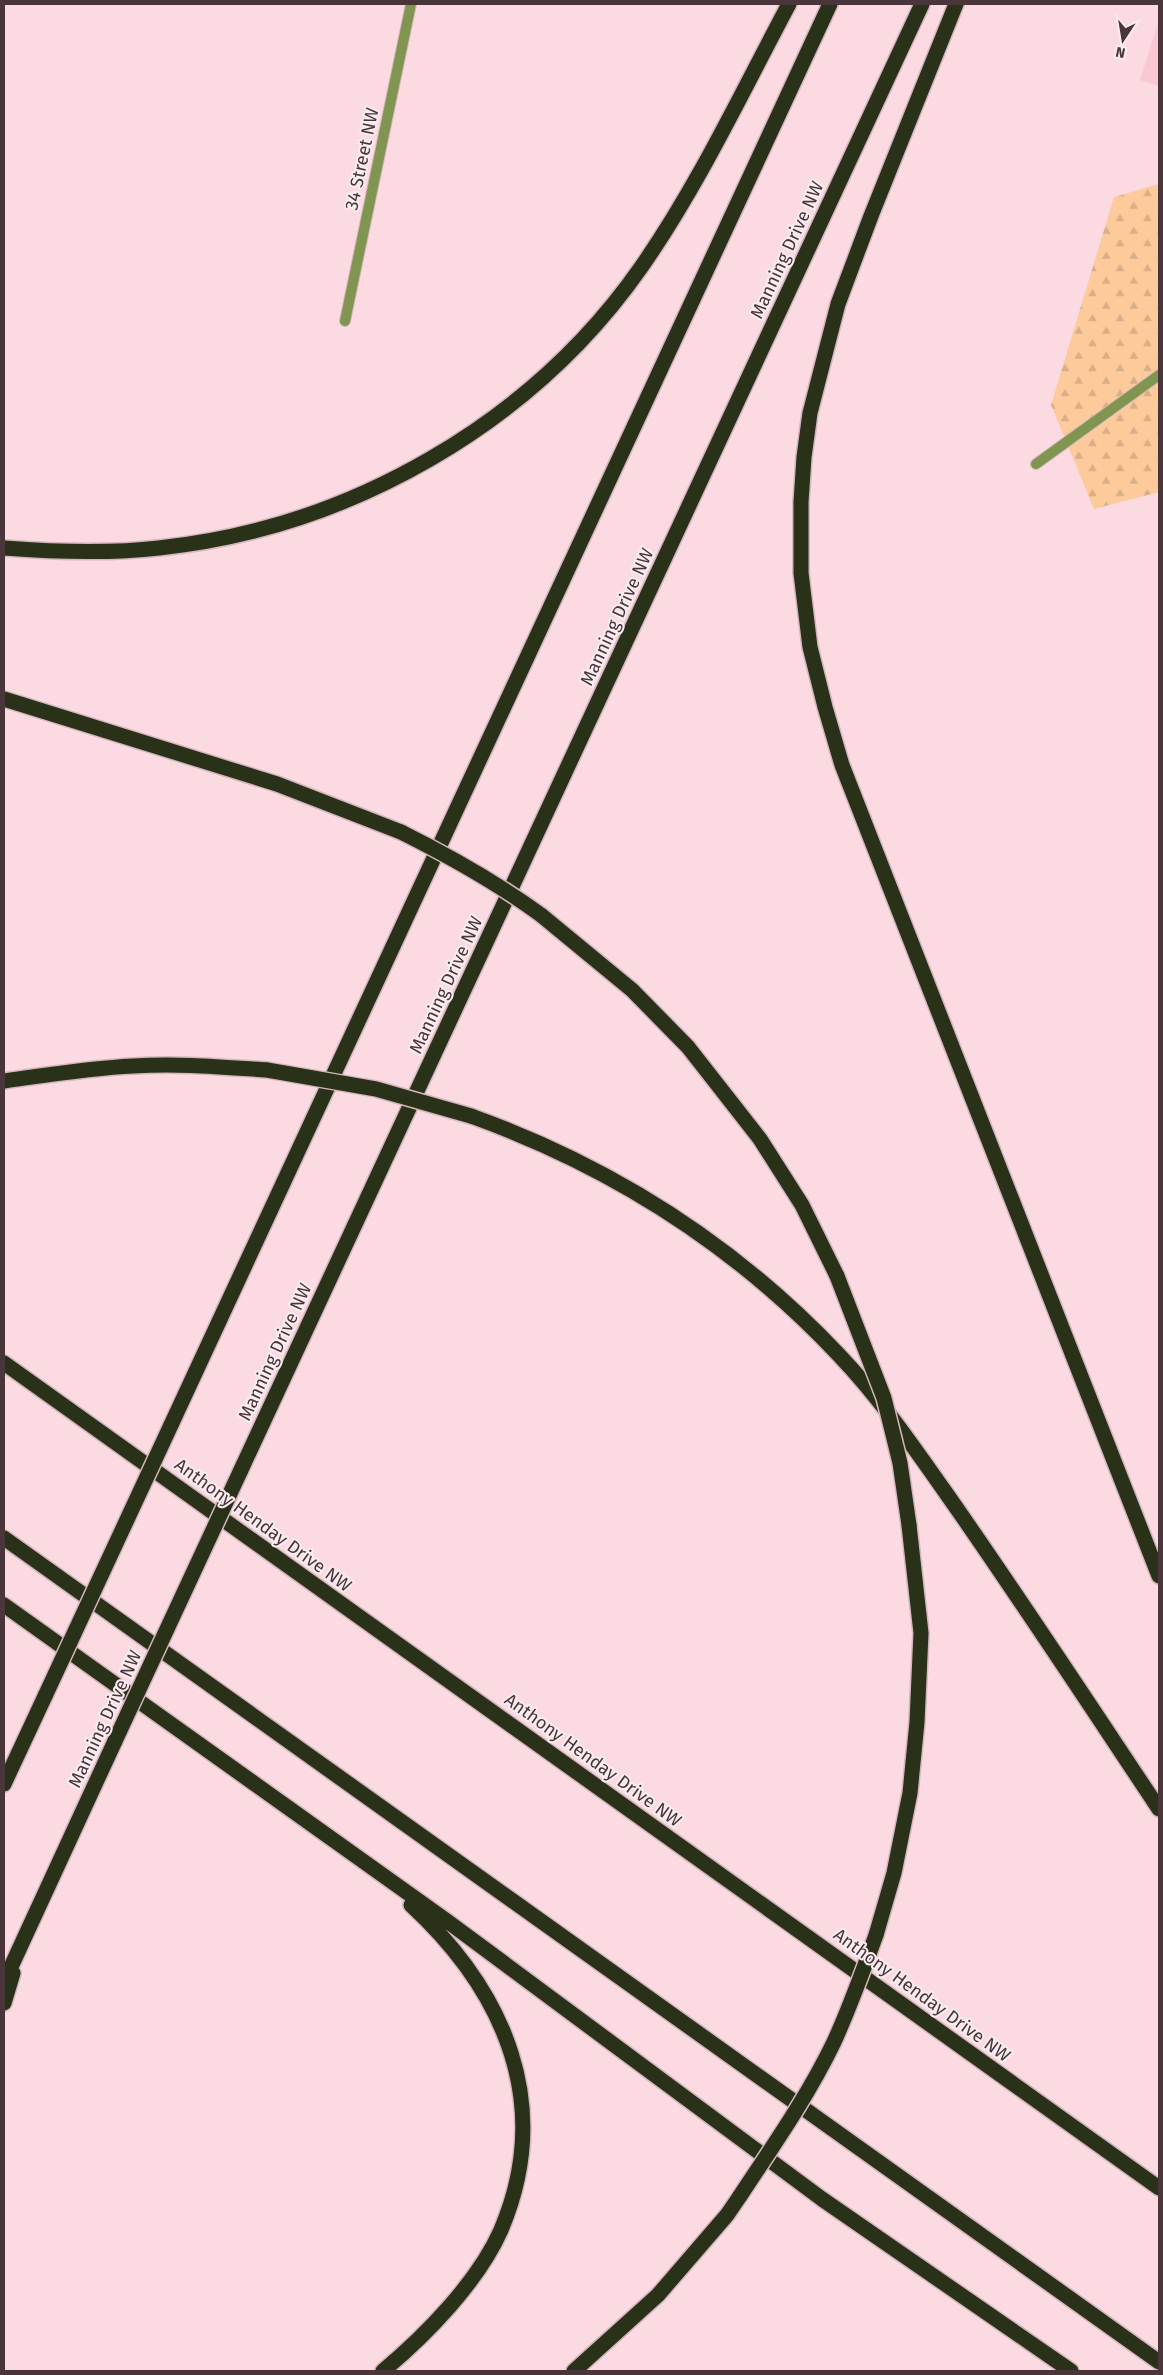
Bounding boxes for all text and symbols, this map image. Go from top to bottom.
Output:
north arrow [1098,15,1148,65]
text: N [1114,43,1127,62]
street label: 34 Street NW [340,106,384,212]
street label: Manning Drive NW [746,178,828,322]
street label: Manning Drive NW [576,545,658,689]
street label: Manning Drive NW [405,913,487,1057]
street label: Manning Drive NW [234,1280,316,1424]
street label: Anthony Henday Drive NW [170,1453,356,1597]
street label: Manning Drive NW [64,1647,146,1791]
street label: Anthony Henday Drive NW [500,1688,686,1832]
street label: Anthony Henday Drive NW [829,1923,1015,2067]

